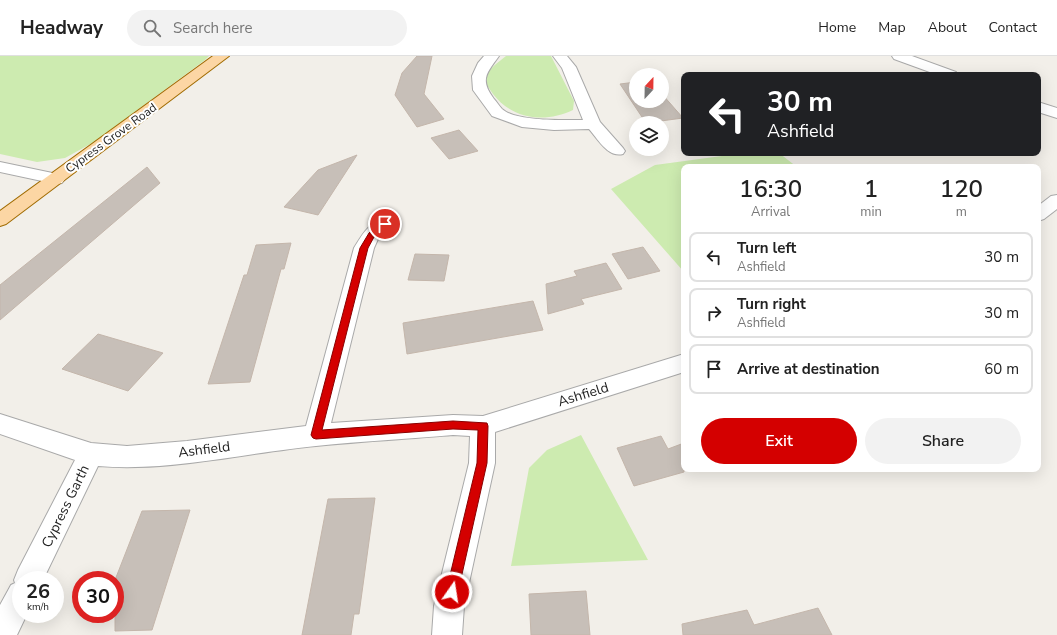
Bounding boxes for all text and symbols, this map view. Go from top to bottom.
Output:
search box [127,10,407,46]
text: Headway [20,15,103,41]
icon: search [141,17,163,39]
text: Search here [173,18,253,38]
text: Home [818,18,856,37]
text: Map [878,18,906,37]
text: About [928,18,967,37]
text: Contact [989,18,1037,37]
north arrow [629,68,669,108]
map controls [629,68,669,156]
text: 30 m [767,83,833,121]
icon: left [701,88,753,140]
street label: Cypress Grove Road [62,99,160,177]
button: layers [629,116,669,156]
text: Ashfield [767,119,834,143]
text: 16:30 [739,173,802,205]
text: 1 [864,173,878,205]
text: 120 [940,173,983,205]
text: Arrival [751,203,790,221]
text: min [860,203,882,221]
text: m [956,203,967,221]
pin [368,207,402,241]
icon: arrive [374,213,396,235]
text: Turn left [737,238,796,258]
icon: left [703,246,725,268]
text: 30 m [984,247,1019,267]
text: Ashfield [737,258,786,276]
text: Turn right [737,294,806,314]
icon: right [703,302,725,324]
text: 30 m [984,303,1019,323]
text: Ashfield [737,314,786,332]
icon: arrive [703,358,725,380]
text: Arrive at destination [737,359,880,379]
text: 60 m [984,359,1019,379]
street label: Ashfield [555,378,611,411]
button: Exit [701,418,857,464]
button: Share [865,418,1021,464]
street label: Ashfield [177,437,231,462]
street label: Cypress Garth [37,462,94,551]
speed limit sign: 30 [72,571,124,623]
position arrow [431,571,473,613]
text: 26 [26,578,50,605]
text: km/h [27,600,49,614]

